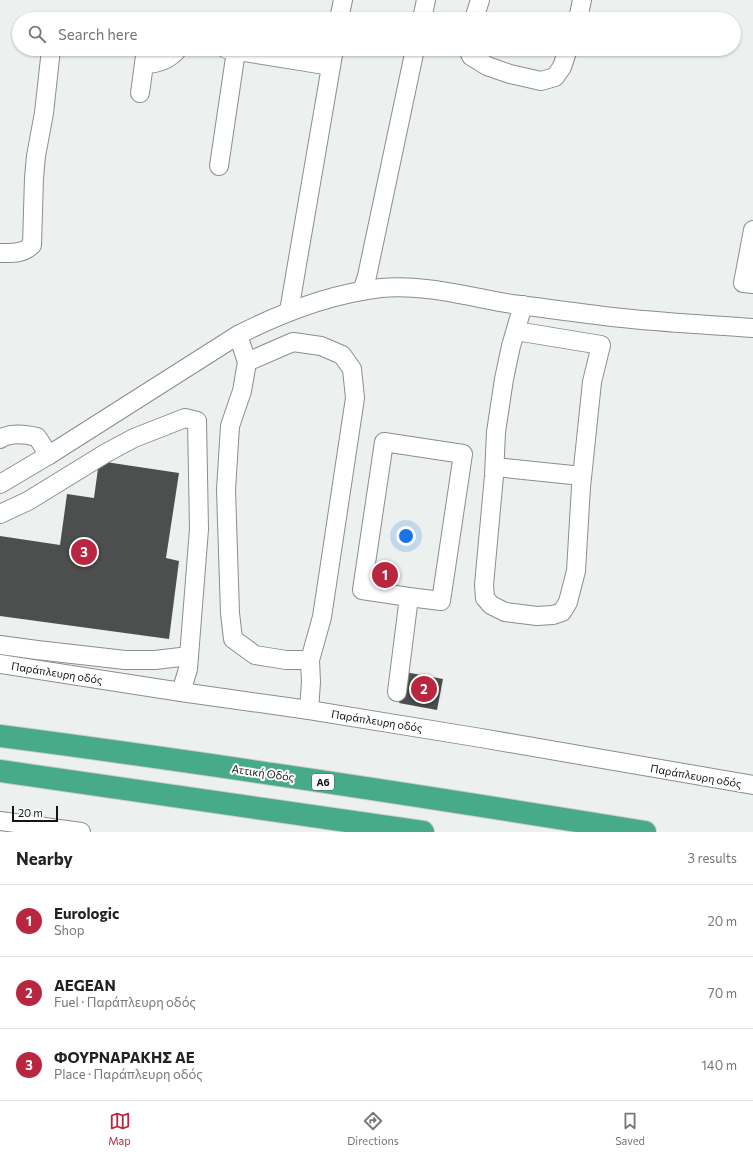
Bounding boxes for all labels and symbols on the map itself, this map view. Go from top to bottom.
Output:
your location [396,526,416,546]
pin: 3 [71,537,97,567]
pin: 1 [372,560,398,590]
street label: Παράπλευρη οδός [10,659,104,686]
pin: 2 [411,674,437,704]
street label: Παράπλευρη οδός [330,707,424,734]
street label: Παράπλευρη οδός [649,761,743,790]
street label: Αττική Οδός [231,762,295,783]
road number: Α6 [312,774,334,790]
scale bar [12,804,58,823]

